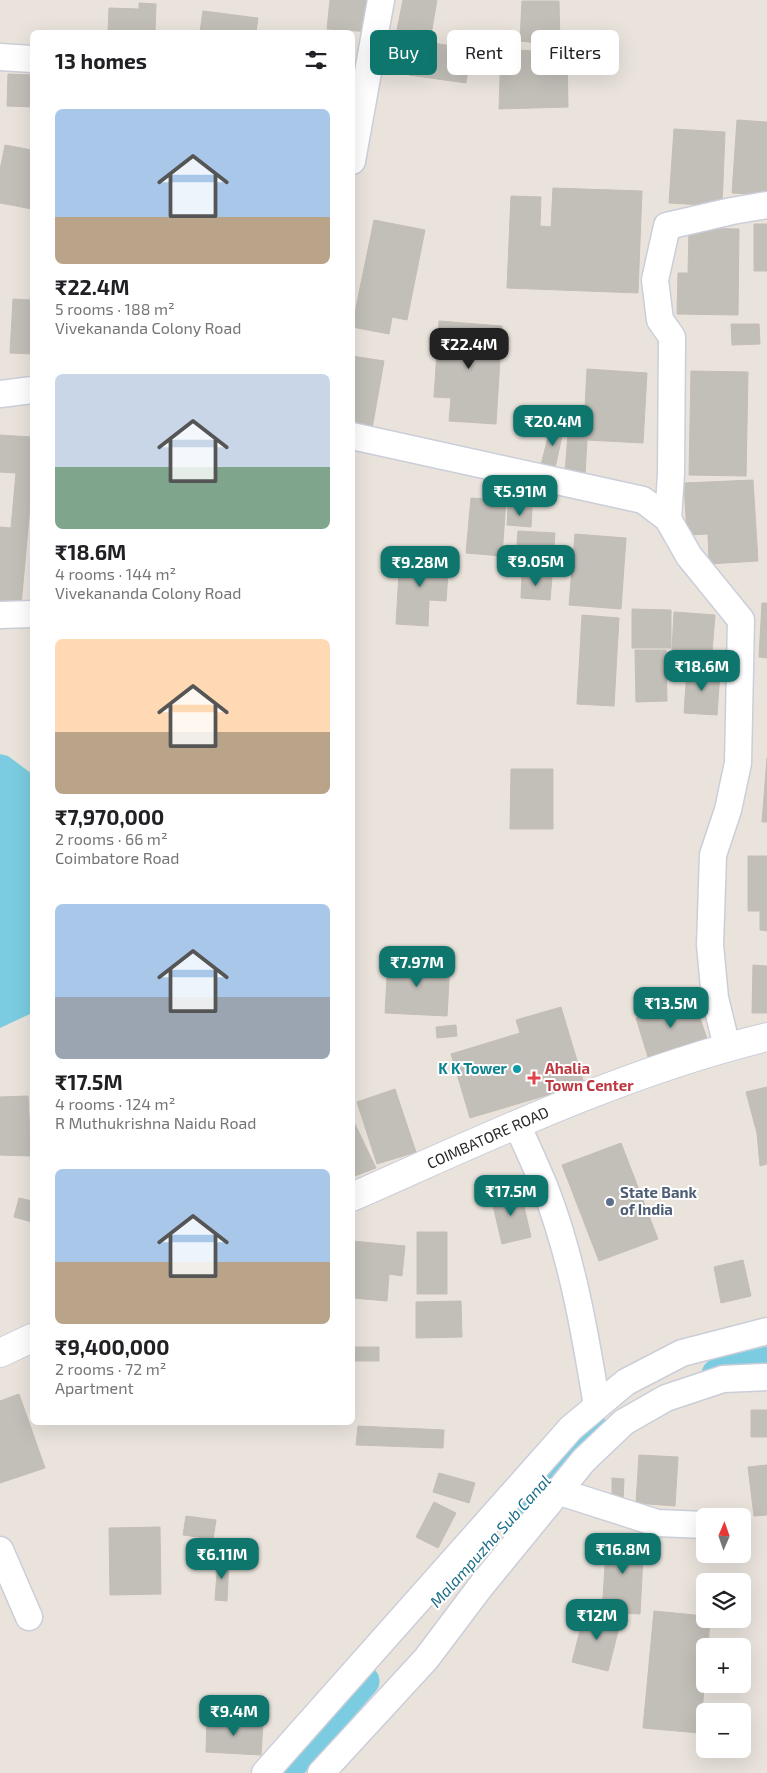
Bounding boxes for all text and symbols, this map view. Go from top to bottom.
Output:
chip: Buy [370,30,437,75]
chip: Rent [447,30,521,75]
chip: Filters [531,30,619,75]
icon: filters [302,46,330,74]
text: 13 homes [55,48,147,73]
icon: home [148,141,238,231]
text: ₹22.4M [55,274,129,299]
text: 5 rooms · 188 m² [55,299,175,318]
text: Vivekananda Colony Road [55,318,241,337]
pin: ₹22.4M [428,328,510,370]
text: ₹22.4M [441,334,497,353]
pin: ₹20.4M [512,404,594,447]
icon: home [148,406,238,496]
text: ₹20.4M [524,411,582,430]
pin: ₹5.91M [479,474,561,517]
text: ₹5.91M [493,481,547,500]
text: ₹18.6M [55,539,126,564]
pin: ₹9.05M [495,544,577,587]
pin: ₹9.28M [379,546,461,588]
text: ₹9.05M [508,551,564,570]
text: ₹9.28M [392,552,448,571]
text: 4 rooms · 144 m² [55,564,176,583]
text: Vivekananda Colony Road [55,583,241,602]
pin: ₹18.6M [661,650,743,692]
text: ₹18.6M [675,656,729,675]
icon: home [148,671,238,761]
text: ₹7,970,000 [55,804,164,829]
text: 2 rooms · 66 m² [55,829,168,848]
text: Coimbatore Road [55,848,180,867]
icon: home [148,936,238,1026]
pin: ₹7.97M [376,946,458,988]
text: ₹7.97M [390,952,444,971]
pin: ₹13.5M [630,986,712,1029]
text: ₹13.5M [645,993,697,1012]
place label: K K Tower [438,1059,508,1077]
place label: Ahalia Town Center [545,1059,634,1094]
marker: K K Tower [511,1063,523,1075]
text: ₹17.5M [55,1069,123,1094]
marker: Ahalia Town Center [527,1071,541,1085]
text: 4 rooms · 124 m² [55,1094,175,1113]
street label: COIMBATORE ROAD [424,1102,551,1172]
text: R Muthukrishna Naidu Road [55,1113,256,1132]
pin: ₹17.5M [470,1174,552,1217]
text: ₹17.5M [485,1181,537,1200]
place label: State Bank of India [620,1183,697,1218]
marker: State Bank of India [604,1196,616,1208]
icon: home [148,1201,238,1291]
text: ₹9,400,000 [55,1334,170,1359]
text: 2 rooms · 72 m² [55,1359,166,1378]
text: Apartment [55,1378,134,1397]
water label: Malampuzha Sub Canal [425,1471,554,1611]
north arrow [696,1508,751,1562]
map controls [696,1508,751,1758]
pin: ₹16.8M [582,1532,664,1575]
pin: ₹6.11M [181,1538,263,1580]
text: ₹16.8M [596,1539,650,1558]
text: ₹6.11M [197,1544,247,1563]
button: layers [696,1573,751,1628]
pin: ₹12M [567,1598,627,1641]
text: ₹12M [577,1605,617,1624]
button: + [696,1638,751,1693]
pin: ₹9.4M [199,1694,269,1737]
text: ₹9.4M [210,1701,258,1720]
button: − [696,1703,751,1758]

